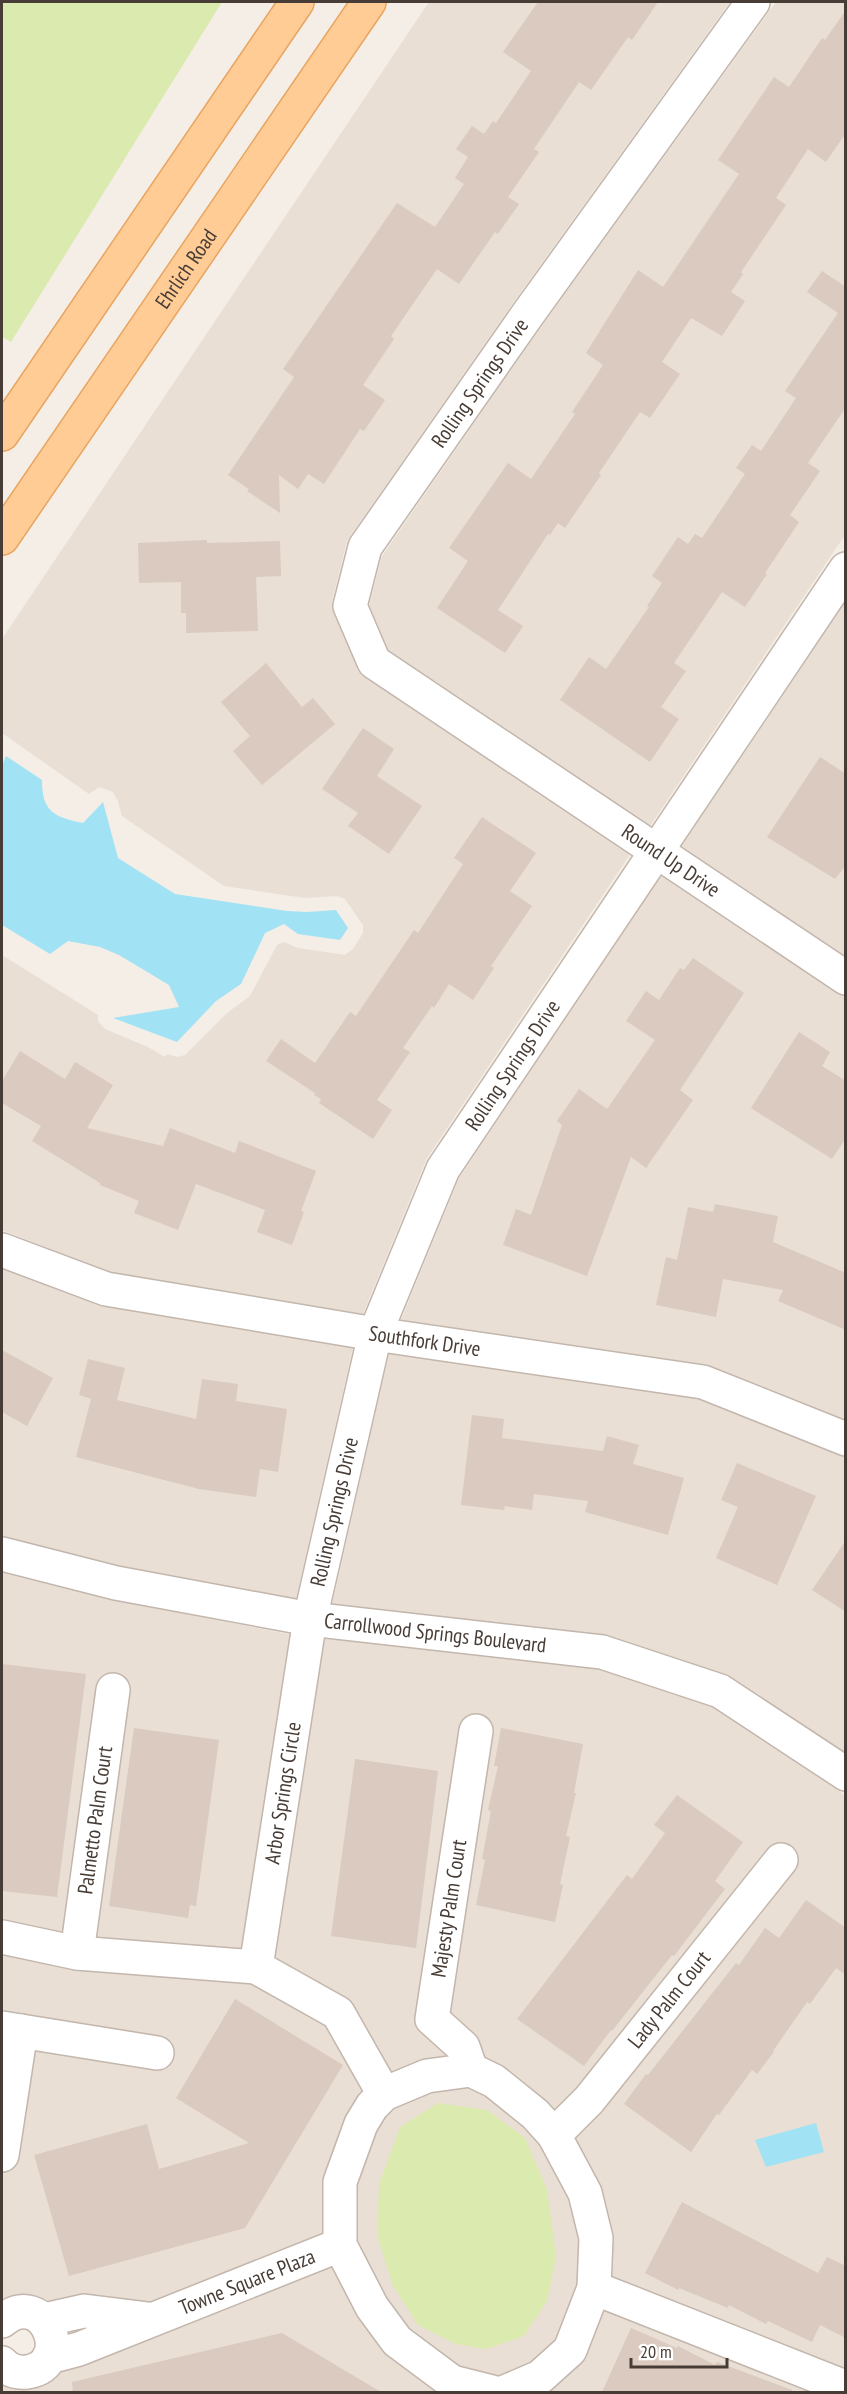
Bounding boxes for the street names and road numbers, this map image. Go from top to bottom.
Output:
street label: Ehrlich Road [149,224,222,314]
street label: Rolling Springs Drive [425,313,534,453]
street label: Round Up Drive [617,818,726,903]
street label: Rolling Springs Drive [459,994,566,1136]
street label: Southfork Drive [367,1319,482,1362]
street label: Rolling Springs Drive [304,1435,364,1589]
street label: Carrollwood Springs Boulevard [323,1607,548,1659]
street label: Arbor Springs Circle [258,1720,307,1866]
street label: Palmetto Palm Court [71,1744,118,1896]
street label: Majesty Palm Court [425,1837,472,1979]
street label: Lady Palm Court [622,1945,716,2054]
street label: Towne Square Plaza [175,2242,319,2321]

